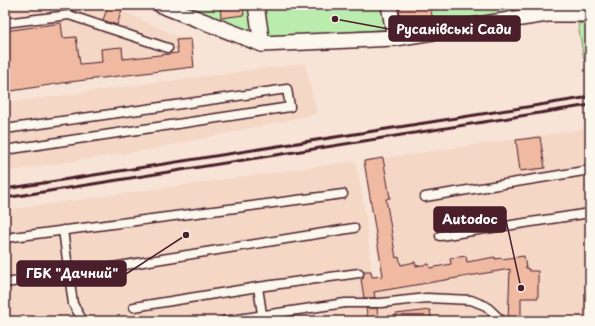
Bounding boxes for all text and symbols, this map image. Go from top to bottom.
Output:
callout: Русанівські Сади [389,16,520,41]
text: Русанівські Сади [396,19,512,38]
callout: Autodoc [434,207,506,232]
text: Autodoc [442,209,498,228]
callout: ГБК "Дачний" [17,261,126,286]
text: ГБК "Дачний" [26,263,118,282]

